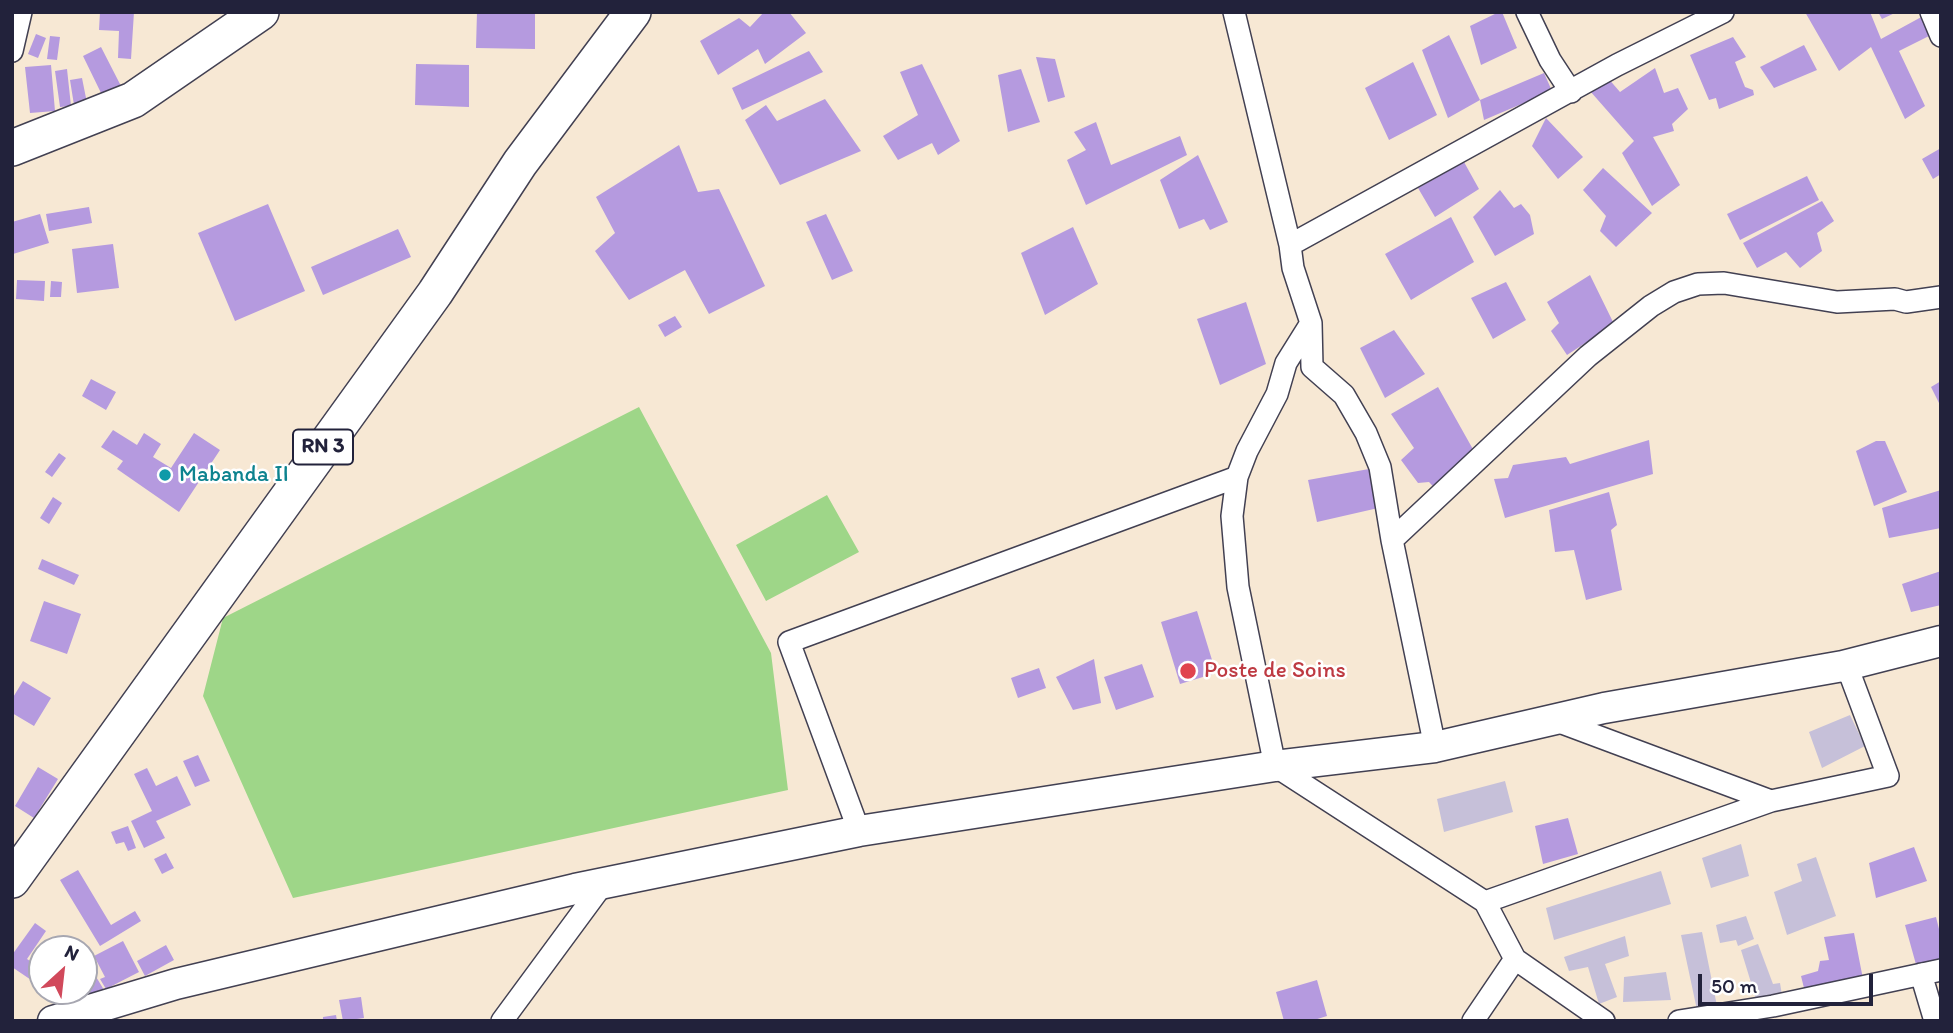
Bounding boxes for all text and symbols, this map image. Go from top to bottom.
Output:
road number: RN 3 [293,430,353,464]
place label: Mabanda II [179,461,289,489]
marker: Mabanda II [157,467,173,483]
place label: Poste de Soins [1204,657,1346,685]
marker: Poste de Soins [1178,661,1198,681]
north arrow [28,935,98,1005]
text: N [61,939,83,966]
scale bar [1701,960,1876,1004]
text: 50 m [1711,973,1757,998]

